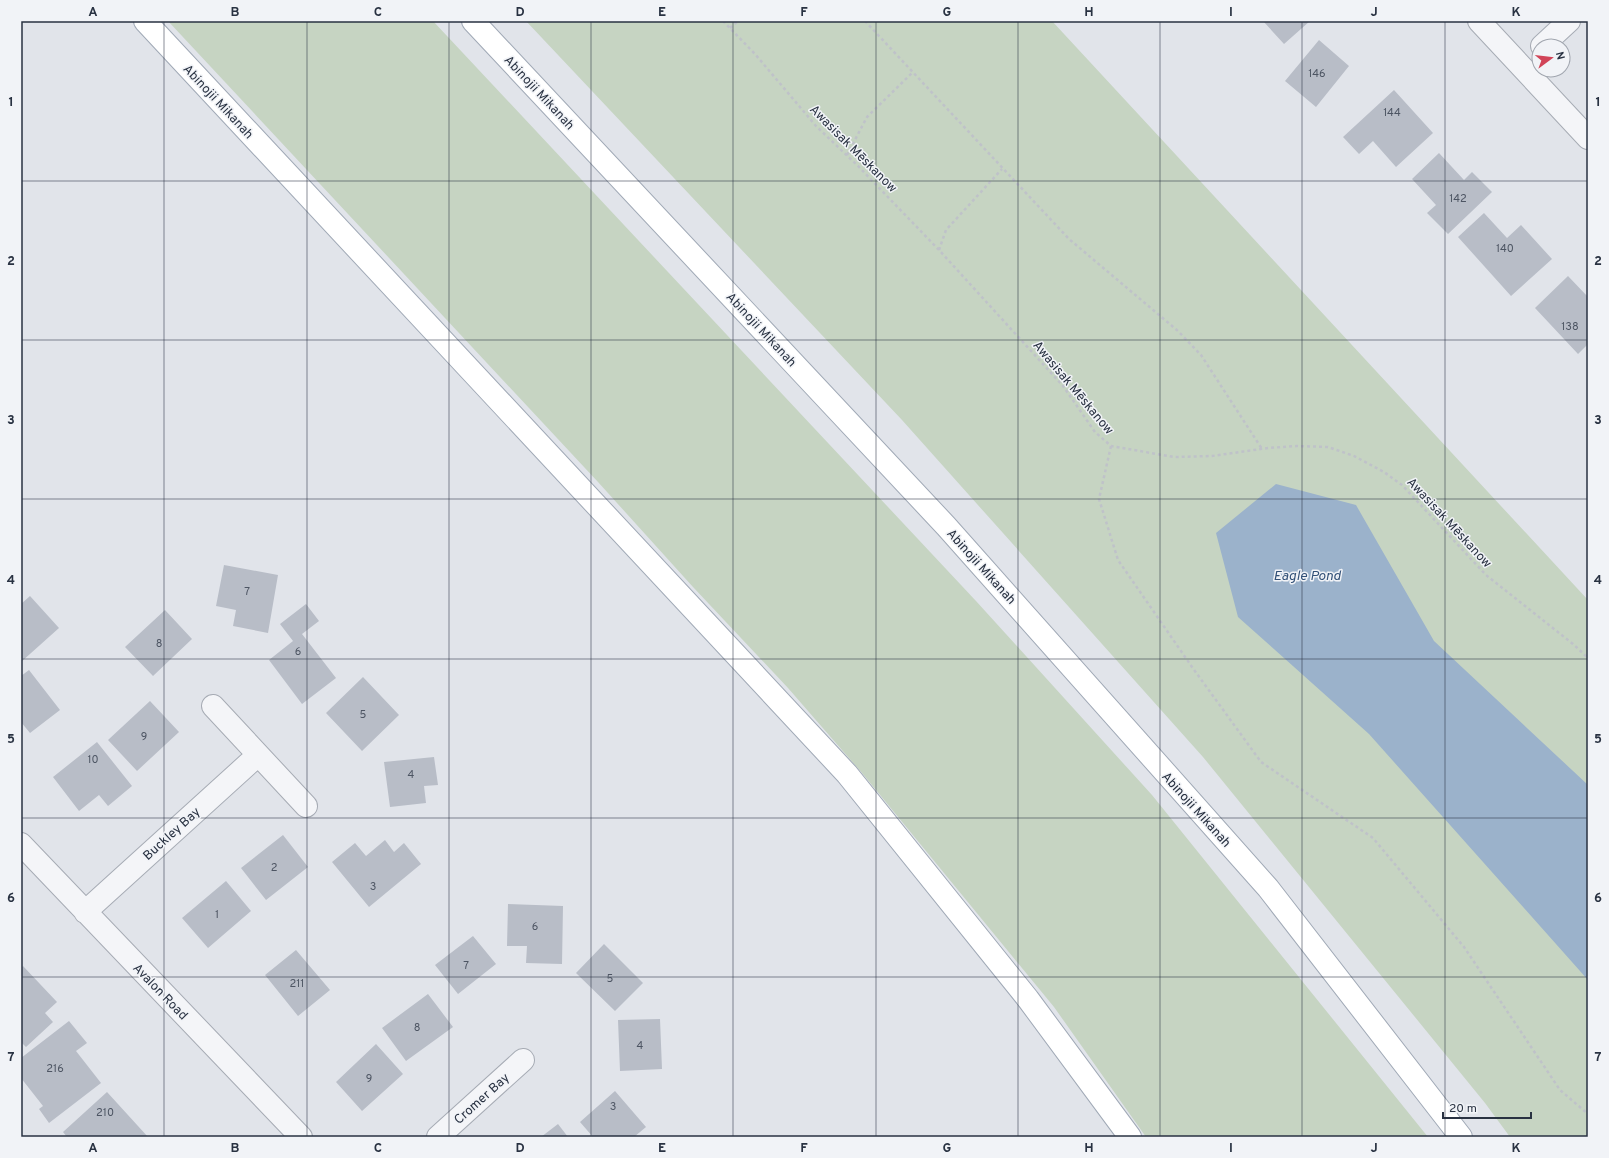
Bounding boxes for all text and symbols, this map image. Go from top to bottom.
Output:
text: A [88,5,98,21]
text: B [231,5,240,21]
text: C [374,5,382,21]
text: D [515,5,525,21]
text: E [658,5,666,21]
text: F [800,5,808,21]
text: G [943,5,952,21]
text: H [1084,5,1094,21]
text: I [1229,5,1233,21]
text: J [1370,5,1378,21]
text: K [1511,5,1521,21]
north arrow [1531,38,1571,78]
text: N [1552,50,1567,61]
street label: Abinojii Mikanah [500,53,577,134]
street label: Abinojii Mikanah [179,62,256,143]
house number: 146 [1308,67,1326,81]
text: 1 [8,95,14,111]
text: 1 [1595,95,1601,111]
street label: Awasisak Mēskanow [805,102,900,197]
house number: 144 [1383,106,1401,120]
house number: 142 [1449,192,1467,206]
house number: 140 [1496,242,1514,256]
text: 2 [7,254,15,270]
text: 2 [1594,254,1602,270]
street label: Abinojii Mikanah [722,290,799,371]
house number: 138 [1561,320,1579,334]
street label: Awasisak Mēskanow [1029,338,1116,438]
text: 3 [7,413,15,429]
text: 3 [1594,413,1602,429]
street label: Awasisak Mēskanow [1403,475,1494,572]
street label: Abinojii Mikanah [942,526,1019,608]
water label: Eagle Pond [1273,568,1342,585]
text: 4 [7,573,15,589]
text: 4 [1594,573,1602,589]
house number: 7 [244,585,250,599]
house number: 8 [156,637,162,651]
house number: 6 [295,645,301,659]
house number: 5 [360,708,367,722]
house number: 9 [141,730,147,744]
text: 5 [7,732,15,748]
text: 5 [1594,732,1602,748]
house number: 10 [87,753,99,767]
house number: 4 [408,768,415,782]
street label: Abinojii Mikanah [1157,769,1234,851]
street label: Buckley Bay [140,805,204,864]
house number: 2 [271,861,277,875]
house number: 3 [370,880,376,894]
text: 6 [7,891,15,907]
text: 6 [1594,891,1602,907]
house number: 1 [215,908,219,922]
house number: 6 [532,920,538,934]
house number: 7 [463,959,469,973]
street label: Avalon Road [129,961,190,1024]
house number: 5 [607,972,614,986]
house number: 211 [290,977,304,991]
house number: 8 [414,1021,420,1035]
house number: 4 [637,1039,644,1053]
text: 7 [8,1050,15,1066]
text: 7 [1595,1050,1602,1066]
house number: 216 [46,1062,64,1076]
street label: Cromer Bay [451,1070,513,1129]
house number: 9 [366,1072,372,1086]
scale bar [1443,1094,1531,1120]
house number: 3 [610,1100,616,1114]
text: 20 m [1449,1101,1477,1117]
house number: 210 [96,1106,114,1120]
text: A [88,1141,98,1157]
text: B [231,1141,240,1157]
text: C [374,1141,382,1157]
text: D [515,1141,525,1157]
text: E [658,1141,666,1157]
text: F [800,1141,808,1157]
text: G [943,1141,952,1157]
text: H [1084,1141,1094,1157]
text: I [1229,1141,1233,1157]
text: J [1370,1141,1378,1157]
text: K [1511,1141,1521,1157]

